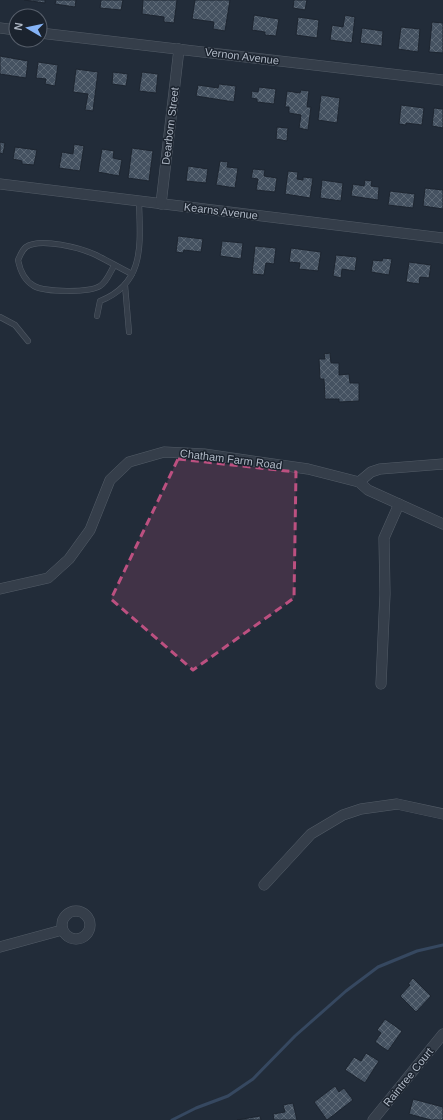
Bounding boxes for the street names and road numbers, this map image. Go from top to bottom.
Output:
street label: Vernon Avenue [204,46,280,66]
street label: Dearborn Street [159,86,181,166]
street label: Kearns Avenue [183,201,259,221]
street label: Chatham Farm Road [179,447,283,471]
street label: Raintree Court [381,1045,435,1109]

